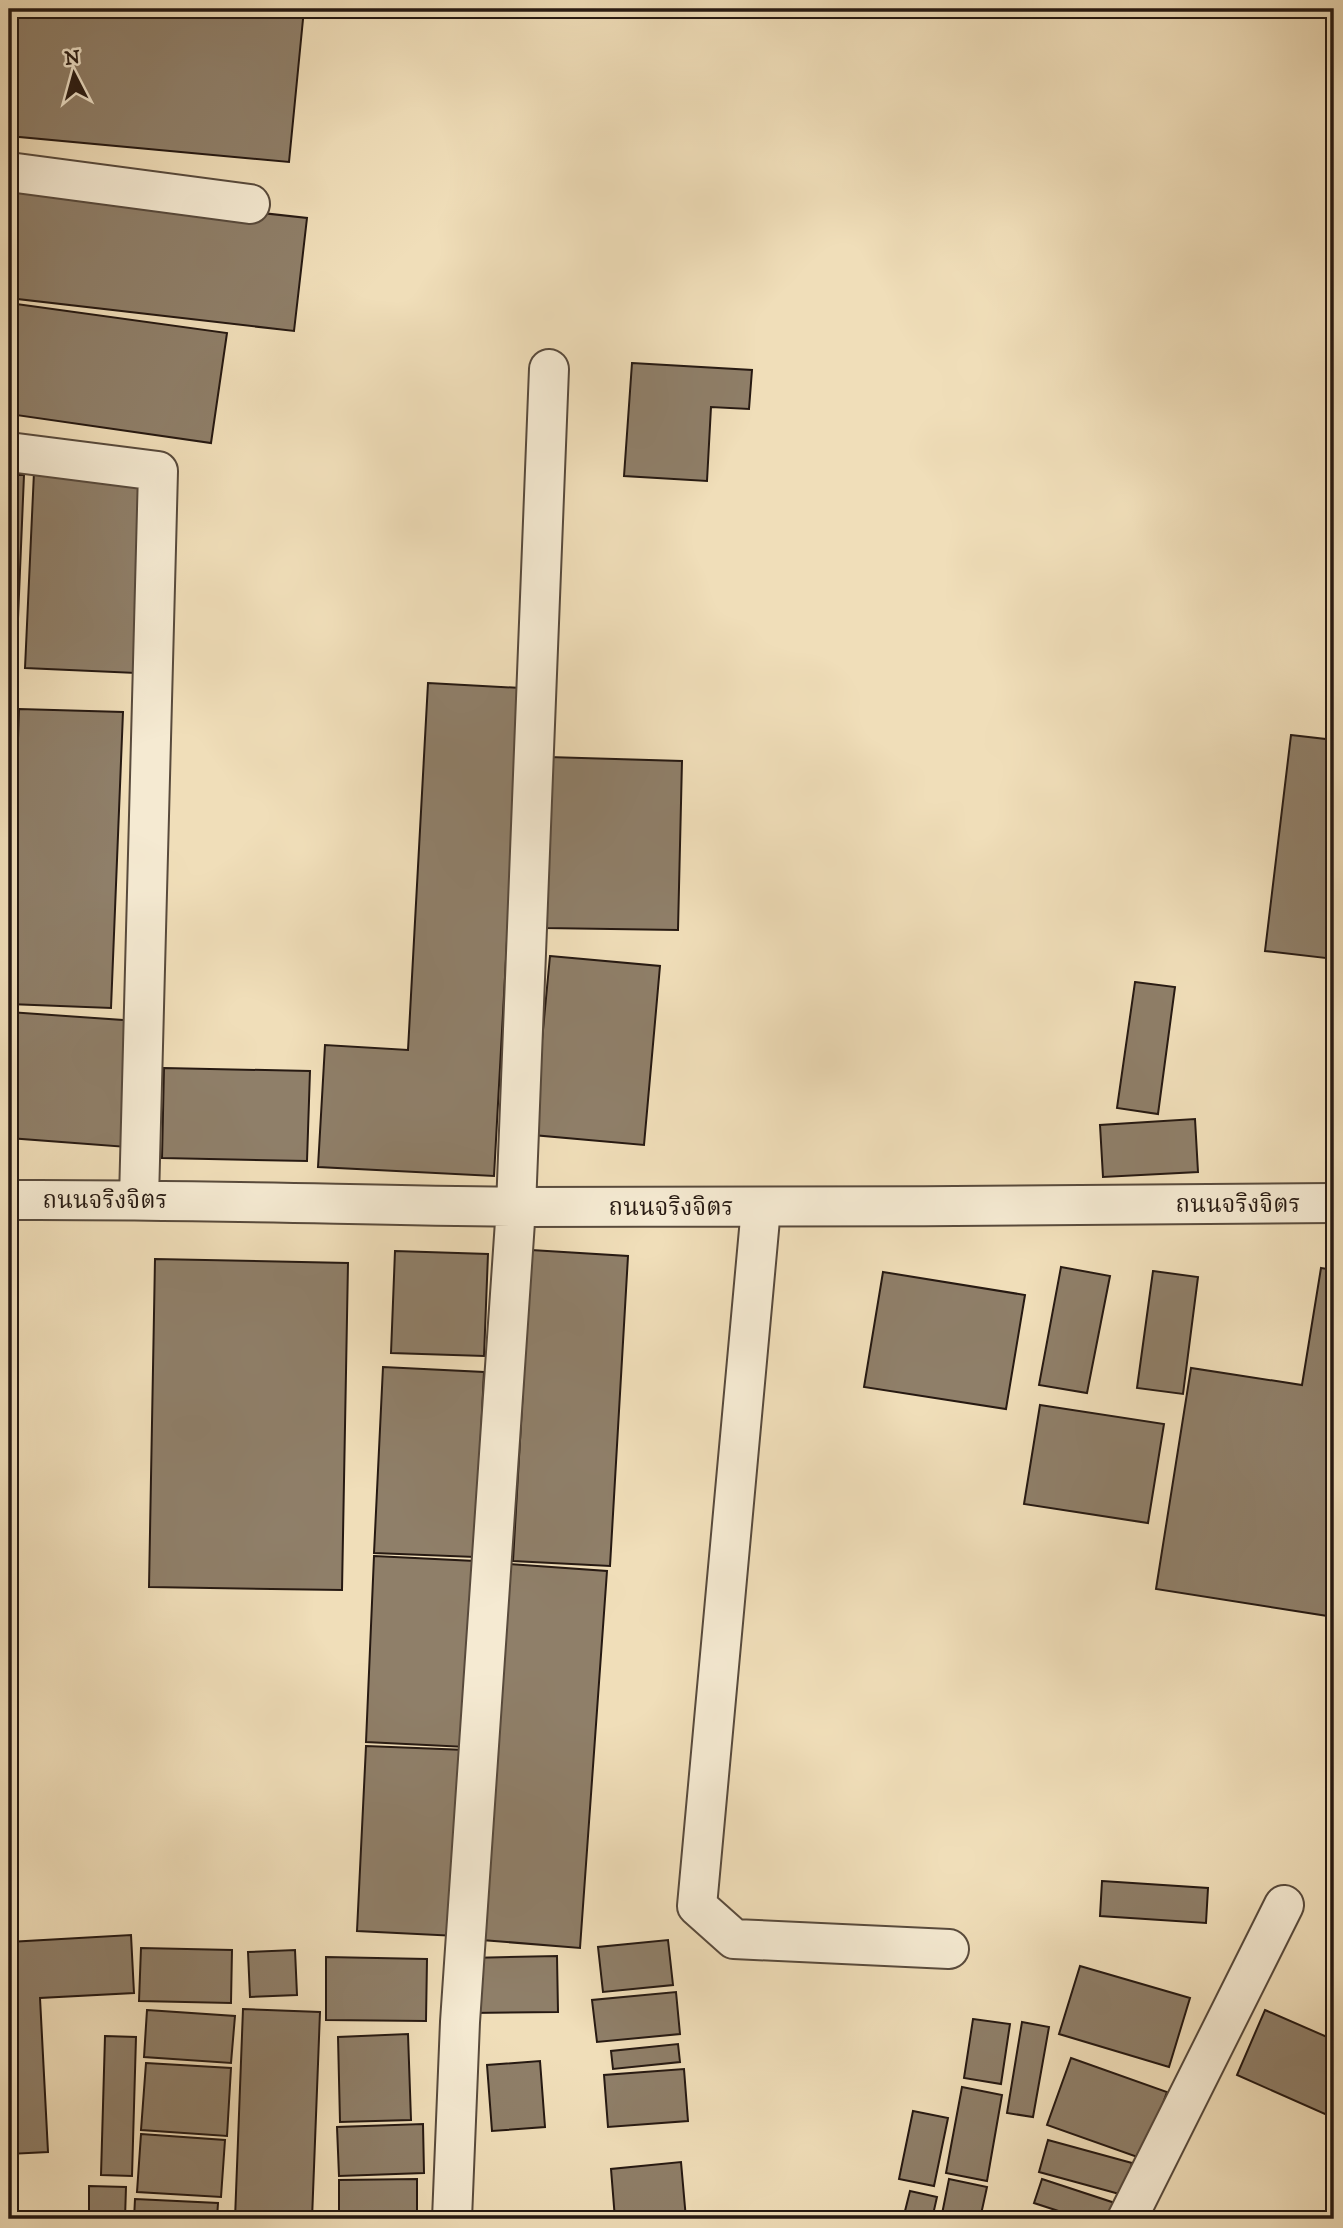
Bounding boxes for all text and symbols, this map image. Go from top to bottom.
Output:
north arrow [38,38,108,108]
text: N [63,46,82,71]
street label: ถนนจริงจิตร [43,1186,168,1216]
street label: ถนนจริงจิตร [1176,1190,1301,1220]
street label: ถนนจริงจิตร [609,1193,734,1223]

